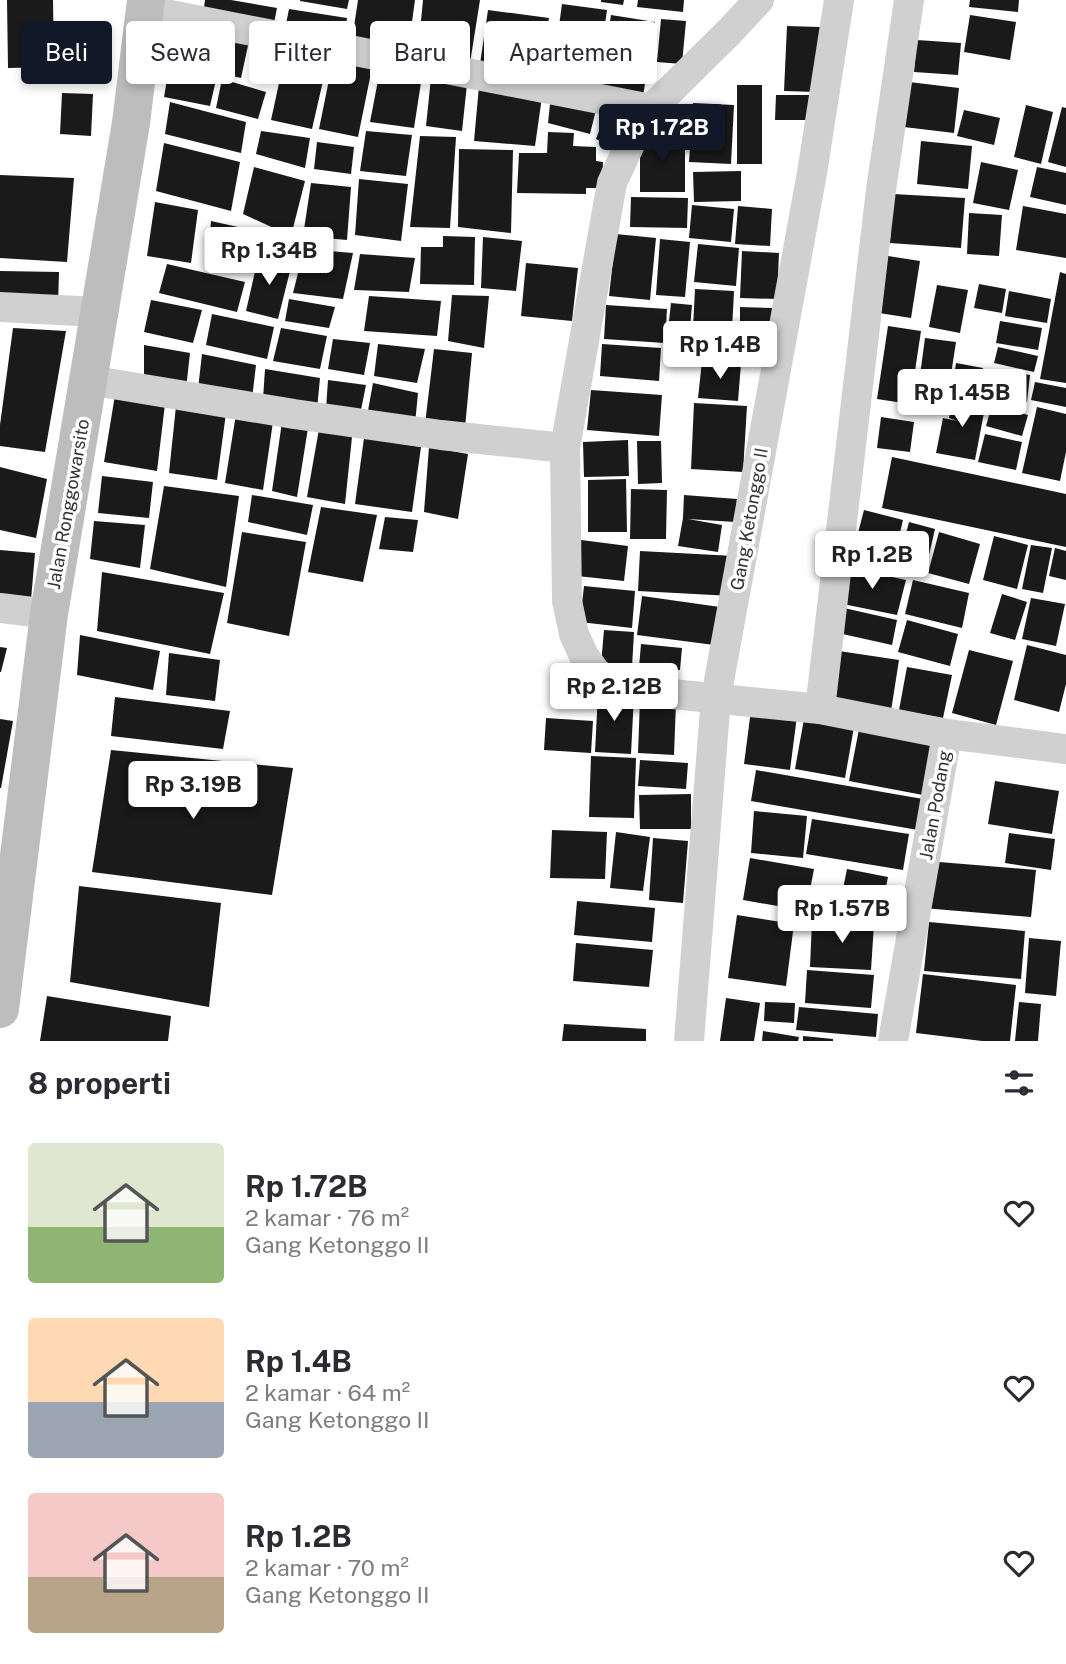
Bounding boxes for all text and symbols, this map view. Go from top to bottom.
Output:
chip: Beli [21,21,112,84]
chip: Sewa [126,21,235,84]
chip: Filter [249,21,356,84]
chip: Baru [370,21,470,84]
chip: Apartemen [484,21,657,84]
pin: Rp 1.72B [590,104,734,164]
text: Rp 1.72B [615,113,709,140]
pin: Rp 1.34B [197,228,341,287]
text: Rp 1.34B [220,236,318,263]
pin: Rp 1.4B [655,322,785,381]
text: Rp 1.4B [679,330,761,357]
pin: Rp 1.45B [890,370,1034,429]
text: Rp 1.45B [913,378,1011,405]
street label: Jalan Ronggowarsito [43,417,93,591]
street label: Gang Ketonggo II [726,446,772,592]
pin: Rp 1.2B [807,532,937,591]
text: Rp 1.2B [831,540,913,567]
pin: Rp 2.12B [542,664,686,723]
text: Rp 2.12B [566,672,662,699]
street label: Jalan Podang [915,749,955,861]
pin: Rp 3.19B [121,762,265,821]
text: Rp 3.19B [144,770,242,797]
pin: Rp 1.57B [770,886,914,945]
text: Rp 1.57B [794,894,890,921]
icon: filters [1000,1064,1038,1102]
text: 8 properti [28,1065,171,1101]
text: Rp 1.72B [245,1168,368,1204]
icon: home [84,1171,168,1255]
icon: heart [1000,1194,1038,1232]
text: 2 kamar · 76 m² [245,1204,409,1231]
text: Gang Ketonggo II [245,1231,430,1258]
text: Rp 1.4B [245,1343,352,1379]
icon: home [84,1346,168,1430]
icon: heart [1000,1369,1038,1407]
text: 2 kamar · 64 m² [245,1379,410,1406]
text: Gang Ketonggo II [245,1406,430,1433]
text: Rp 1.2B [245,1518,352,1554]
icon: home [84,1521,168,1605]
icon: heart [1000,1544,1038,1582]
text: 2 kamar · 70 m² [245,1554,409,1581]
text: Gang Ketonggo II [245,1581,430,1608]

